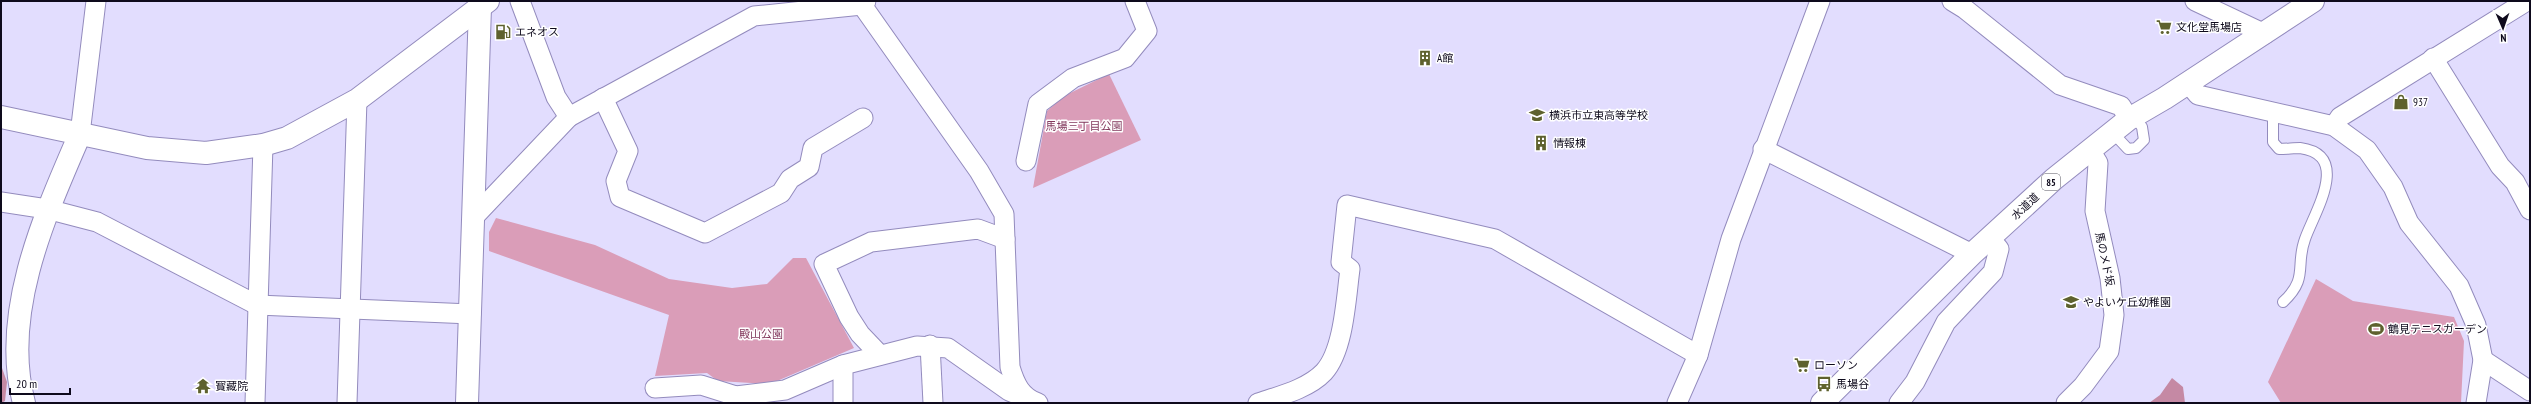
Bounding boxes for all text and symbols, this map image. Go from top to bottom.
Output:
north arrow [2483,8,2523,48]
supermarket icon: 文化堂馬場店 [2155,18,2173,36]
place label: 文化堂馬場店 [2176,20,2242,34]
fuel station icon: エネオス [494,23,512,41]
place label: エネオス [515,25,559,39]
text: N [2500,31,2507,45]
building icon: A館 [1416,49,1434,67]
place label: A館 [1437,51,1453,65]
shop icon: 937 [2392,93,2410,111]
place label: 937 [2413,95,2428,109]
school or university icon: 横浜市立東高等学校 [1528,106,1546,124]
place label: 横浜市立東高等学校 [1549,108,1648,122]
park label: 馬場三丁目公園 [1046,119,1123,133]
building icon: 情報棟 [1532,134,1550,152]
place label: 情報棟 [1553,136,1586,150]
road number: 85 [2042,174,2060,190]
street label: 水道道 [2008,190,2042,222]
street label: 馬のメド坂 [2092,231,2118,287]
school or university icon: やよいケ丘幼稚園 [2062,293,2080,311]
place label: やよいケ丘幼稚園 [2083,295,2171,309]
sports icon: 鶴見テニスガーデン [2367,320,2385,338]
place label: 鶴見テニスガーデン [2388,322,2487,336]
park label: 殿山公園 [739,327,783,341]
supermarket icon: ローソン [1793,356,1811,374]
place label: ローソン [1814,358,1858,372]
scale bar [10,370,70,396]
bus stop icon: 馬場谷 [1815,375,1833,393]
text: 20 m [16,376,37,391]
temple icon: 寳藏院 [194,377,212,395]
place label: 馬場谷 [1836,377,1869,391]
place label: 寳藏院 [215,379,248,393]

